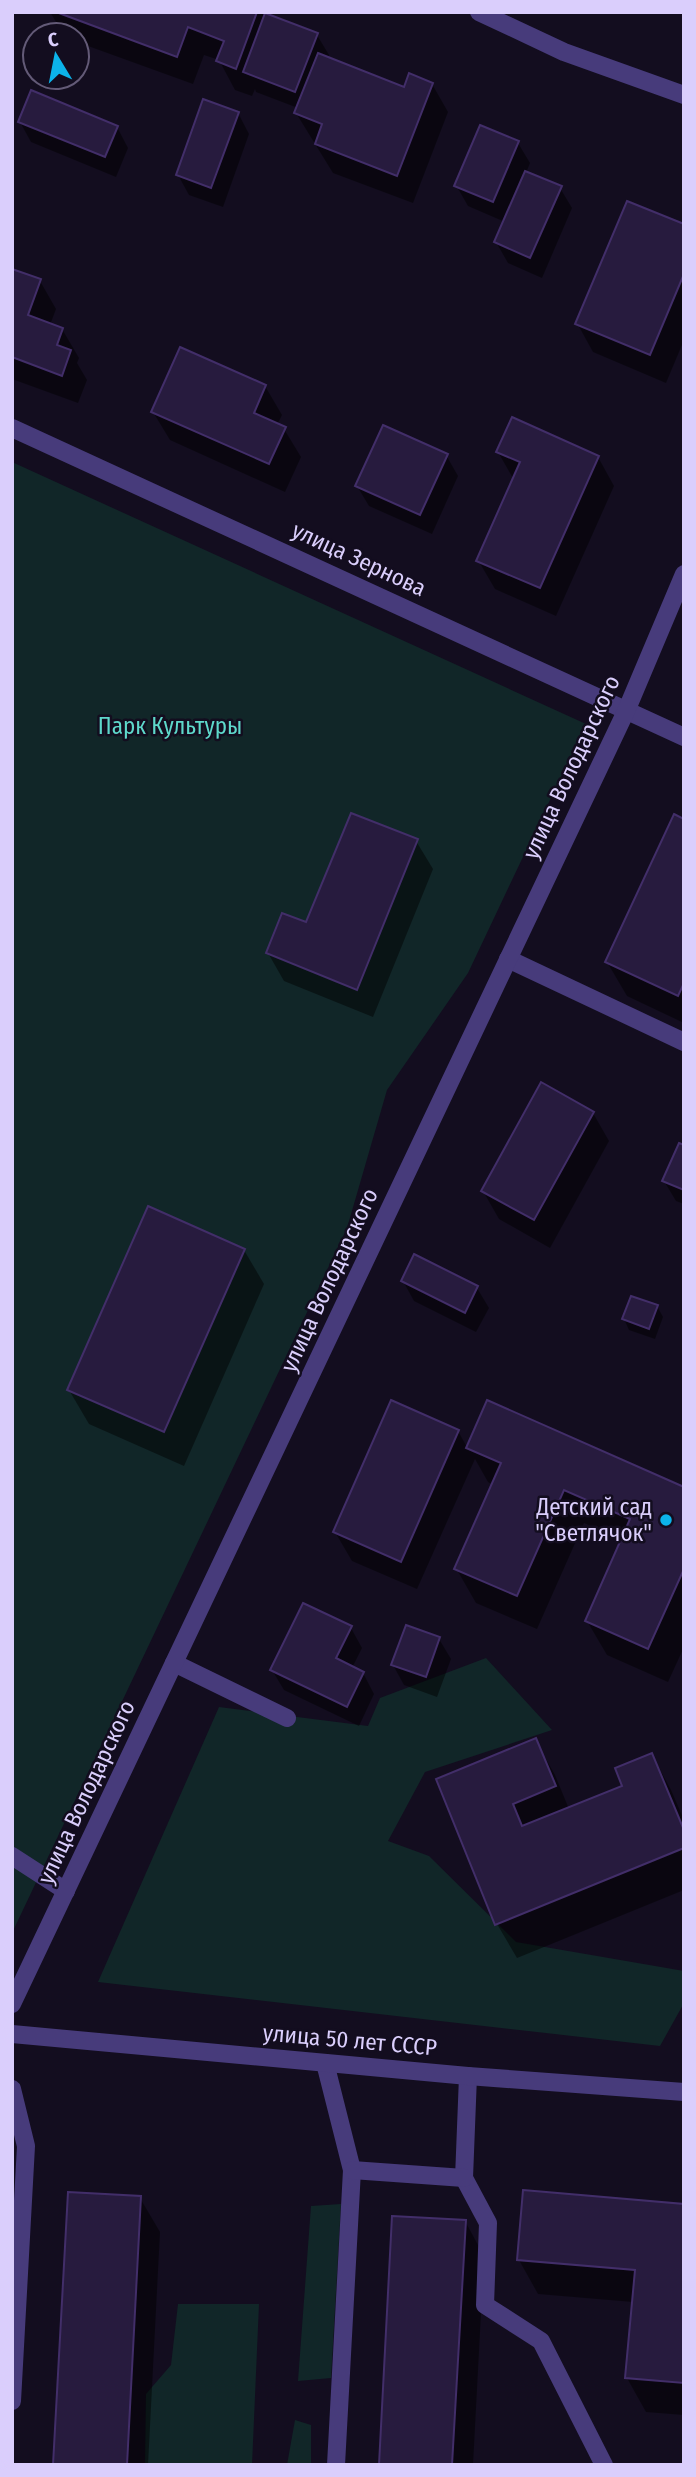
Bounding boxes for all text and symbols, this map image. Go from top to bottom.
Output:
north arrow [21,21,91,91]
text: С [46,28,60,52]
street label: улица Зернова [288,516,430,602]
street label: улица Володарского [516,671,626,863]
park label: Парк Культуры [98,712,242,740]
street label: улица Володарского [274,1184,384,1376]
place label: Детский сад "Светлячок" [535,1493,652,1547]
marker: Детский сад "Светлячок" [658,1512,674,1528]
street label: улица Володарского [31,1696,141,1888]
street label: улица 50 лет СССР [262,2018,438,2062]

